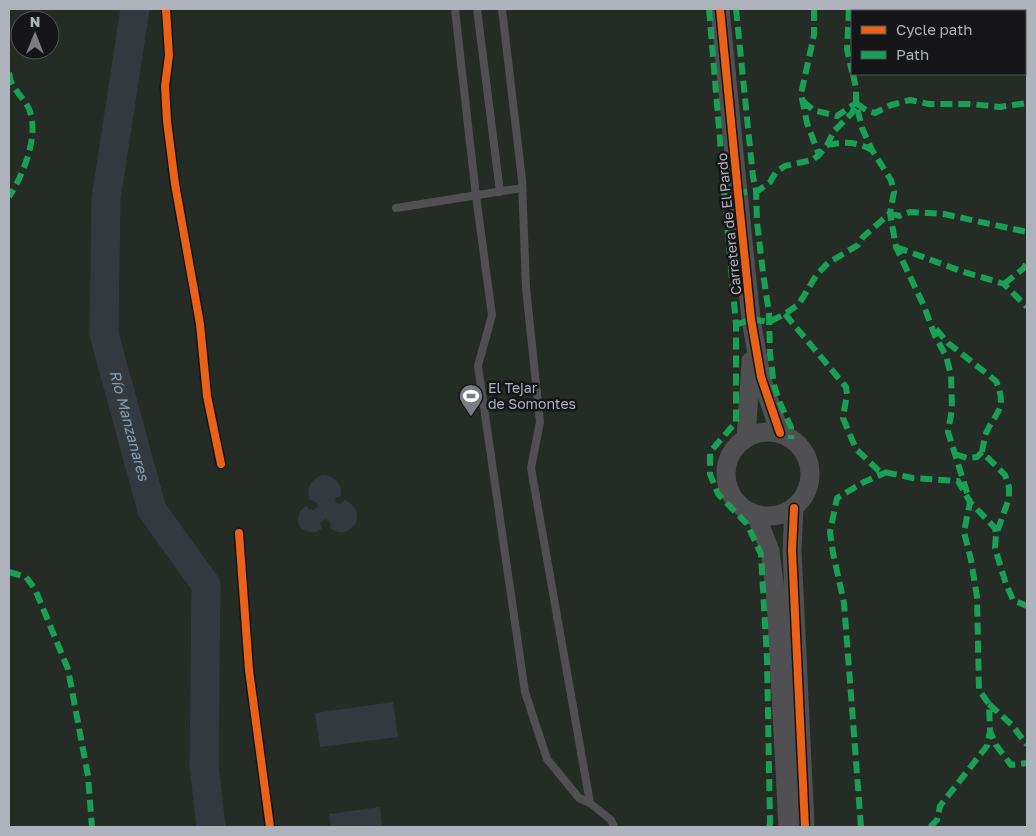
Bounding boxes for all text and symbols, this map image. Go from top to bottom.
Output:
north arrow [10,10,60,60]
legend [851,10,1026,75]
text: N [30,13,40,30]
text: Cycle path [896,20,972,38]
text: Path [896,45,929,63]
street label: Carretera de El Pardo [713,152,744,296]
water label: Río Manzanares [106,368,154,483]
place label: El Tejar de Somontes [488,379,576,412]
sports icon: El Tejar de Somontes [458,383,484,417]

